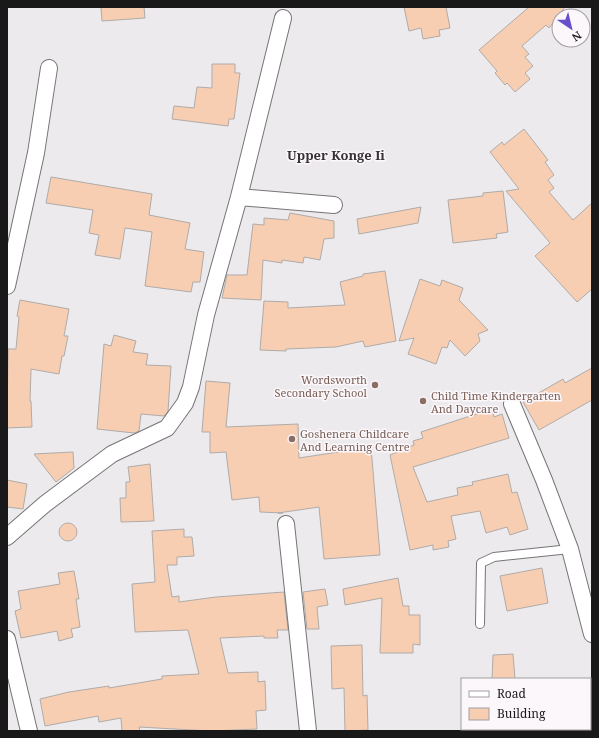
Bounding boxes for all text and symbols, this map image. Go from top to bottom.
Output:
north arrow [551,8,591,48]
text: N [569,28,585,45]
district label: Upper Konge Ii [287,146,385,164]
place label: Wordsworth Secondary School [275,372,368,400]
marker: Wordsworth Secondary School [370,380,380,390]
place label: Child Time Kindergarten And Daycare [431,388,561,416]
marker: Child Time Kindergarten And Daycare [418,396,428,406]
place label: Goshenera Childcare And Learning Centre [300,426,410,454]
marker: Goshenera Childcare And Learning Centre [287,434,297,444]
legend [461,678,591,730]
text: Road [497,685,527,702]
text: Building [497,705,546,722]

